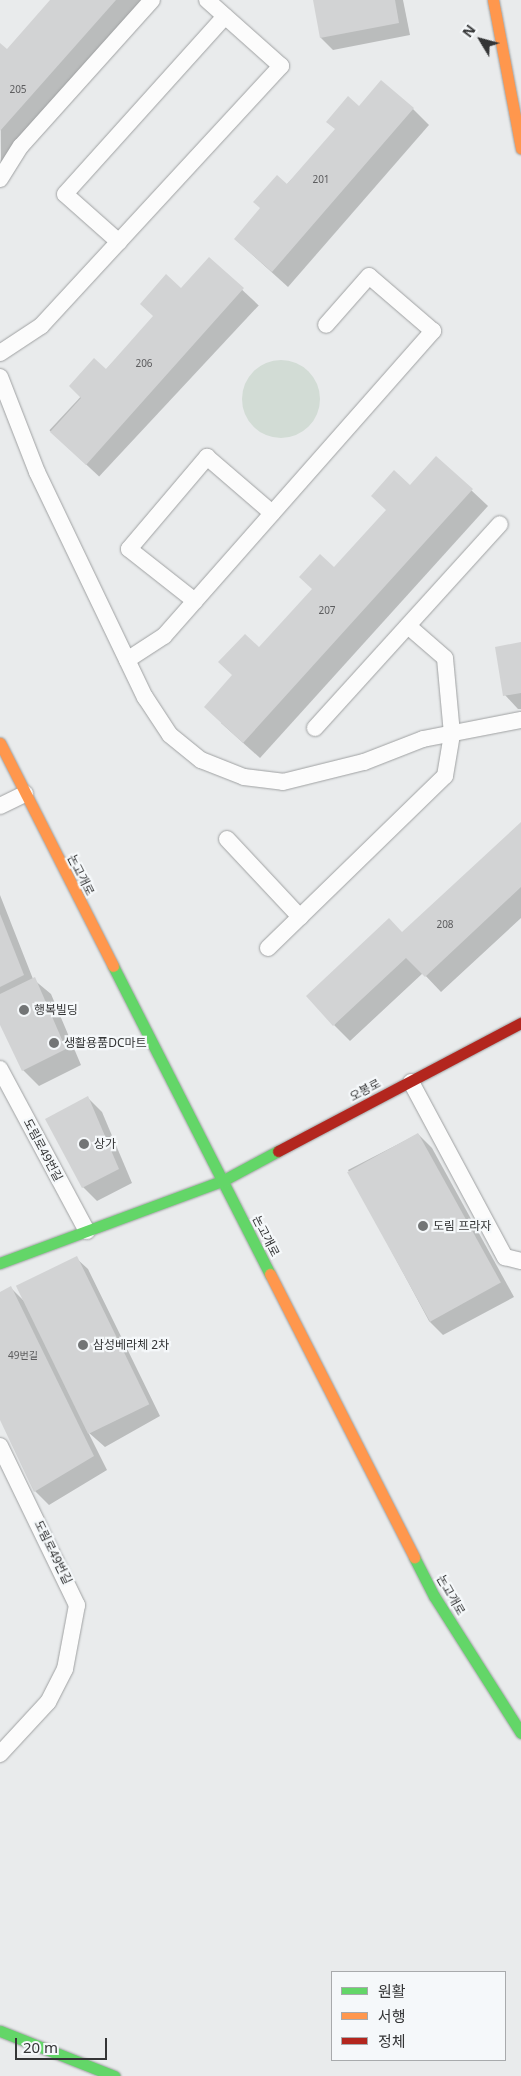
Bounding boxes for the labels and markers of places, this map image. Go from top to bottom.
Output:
place label: 행복빌딩 [34,1003,78,1017]
marker: 행복빌딩 [18,1004,30,1016]
place label: 생활용품DC마트 [64,1036,147,1050]
marker: 생활용품DC마트 [48,1037,60,1049]
place label: 상가 [94,1137,116,1151]
marker: 상가 [78,1138,90,1150]
place label: 도림 프라자 [433,1219,491,1233]
marker: 도림 프라자 [417,1220,429,1232]
place label: 삼성베라체 2차 [93,1338,169,1352]
marker: 삼성베라체 2차 [77,1339,89,1351]

